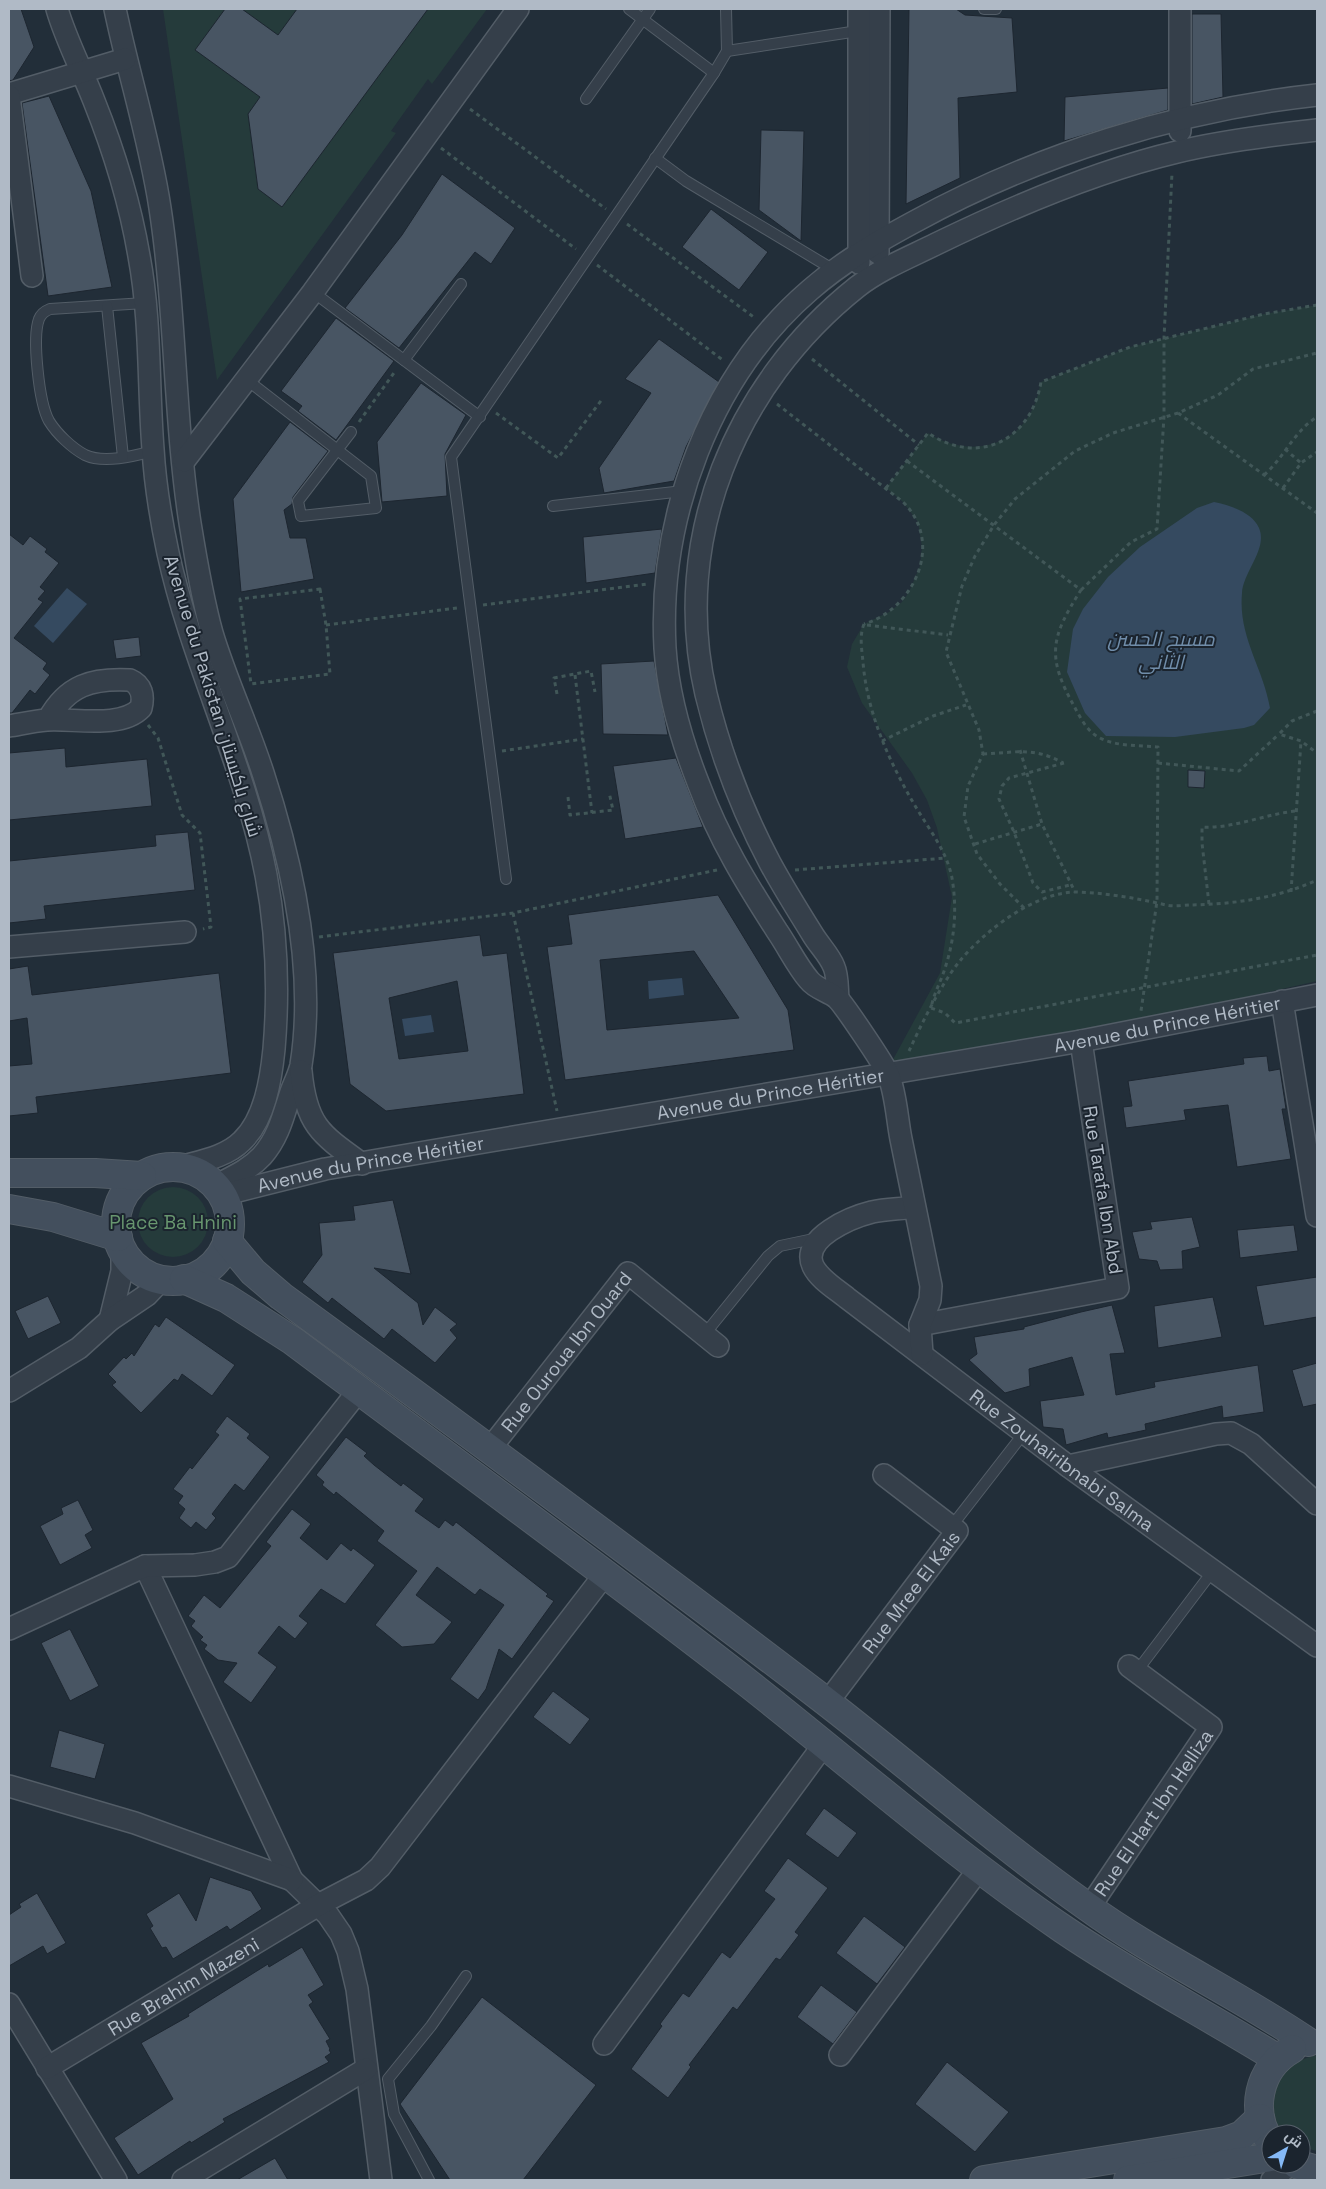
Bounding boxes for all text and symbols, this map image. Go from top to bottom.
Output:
street label: Avenue du Pakistan شارع باكيستان [157,552,268,840]
water label: مسبح الحسن الثاني [1107,626,1216,678]
street label: Avenue du Prince Héritier [1052,990,1283,1058]
street label: Avenue du Prince Héritier [655,1062,886,1125]
street label: Rue Tarafa Ibn Abd [1077,1104,1129,1276]
street label: Avenue du Prince Héritier [255,1130,486,1198]
park label: Place Ba Hnini [109,1210,237,1235]
street label: Rue Ouroua Ibn Ouard [495,1266,637,1437]
street label: Rue Zouhairibnabi Salma [965,1383,1159,1537]
street label: Rue Mree El Kais [856,1526,965,1659]
street label: Rue El Hart Ibn Helliza [1088,1724,1218,1901]
street label: Rue Brahim Mazeni [103,1931,264,2041]
north arrow [1261,2124,1311,2174]
text: ش [1282,2126,1307,2152]

